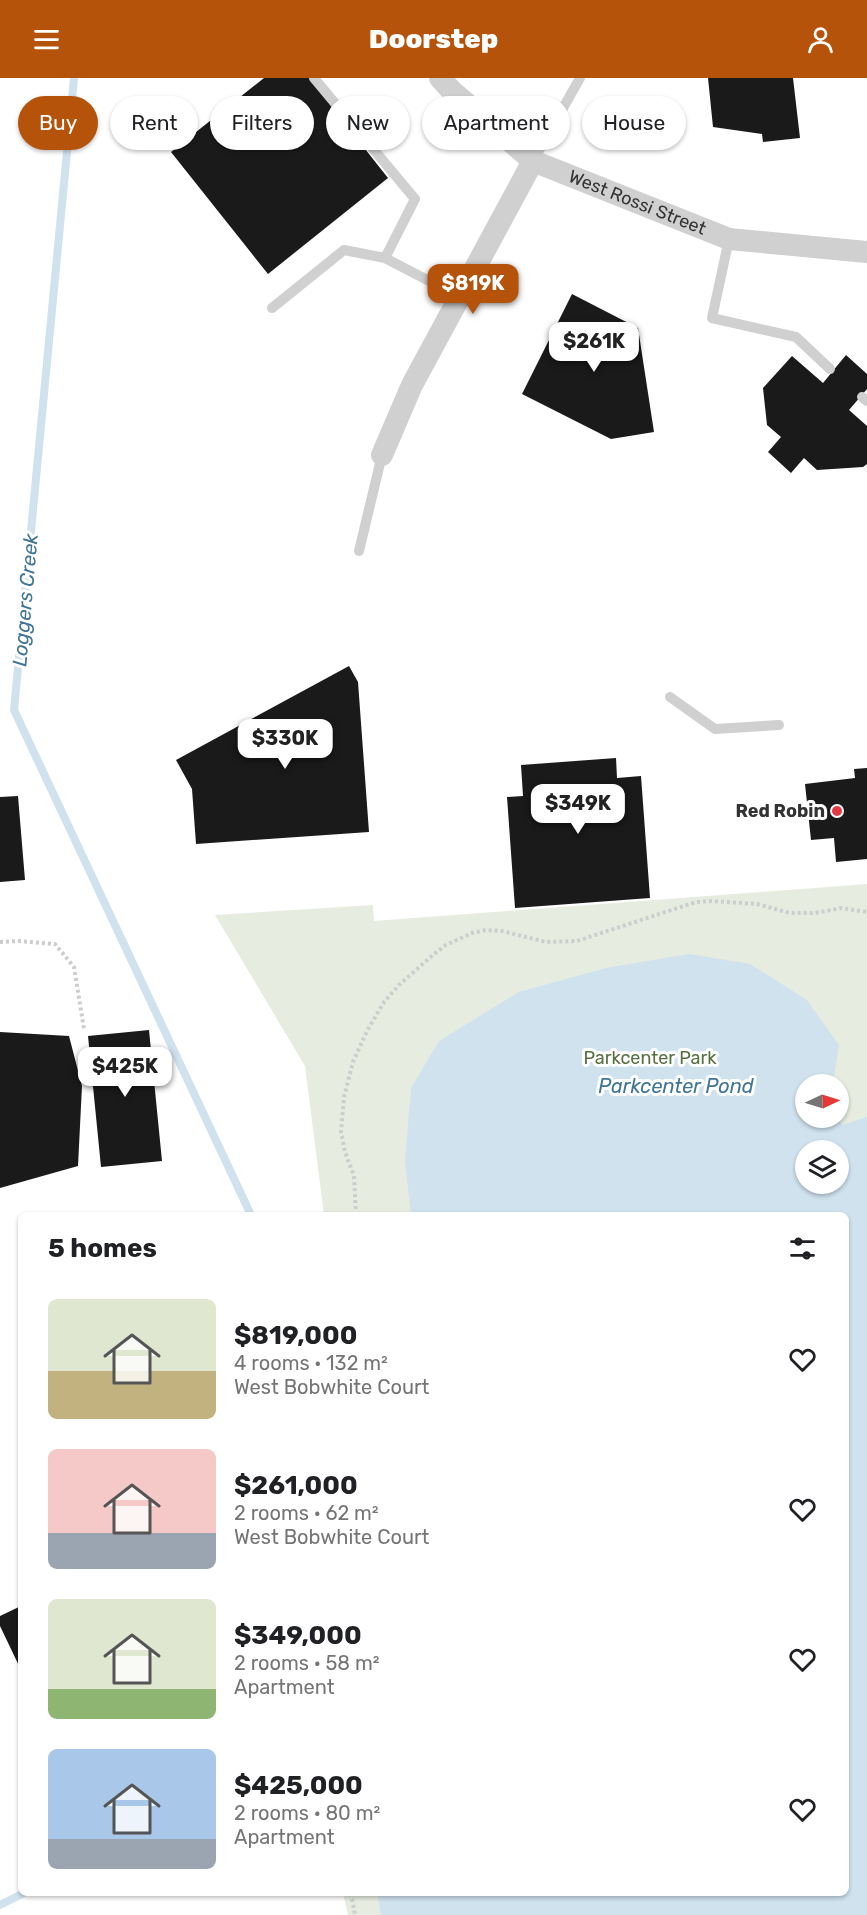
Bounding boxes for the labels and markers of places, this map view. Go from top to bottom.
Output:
pin: $819K [431,264,515,315]
pin: $261K [552,322,636,373]
pin: $330K [243,719,327,770]
pin: $349K [536,784,620,835]
place label: Red Robin [735,800,825,822]
marker: Red Robin [830,804,844,818]
pin: $425K [83,1047,167,1098]

